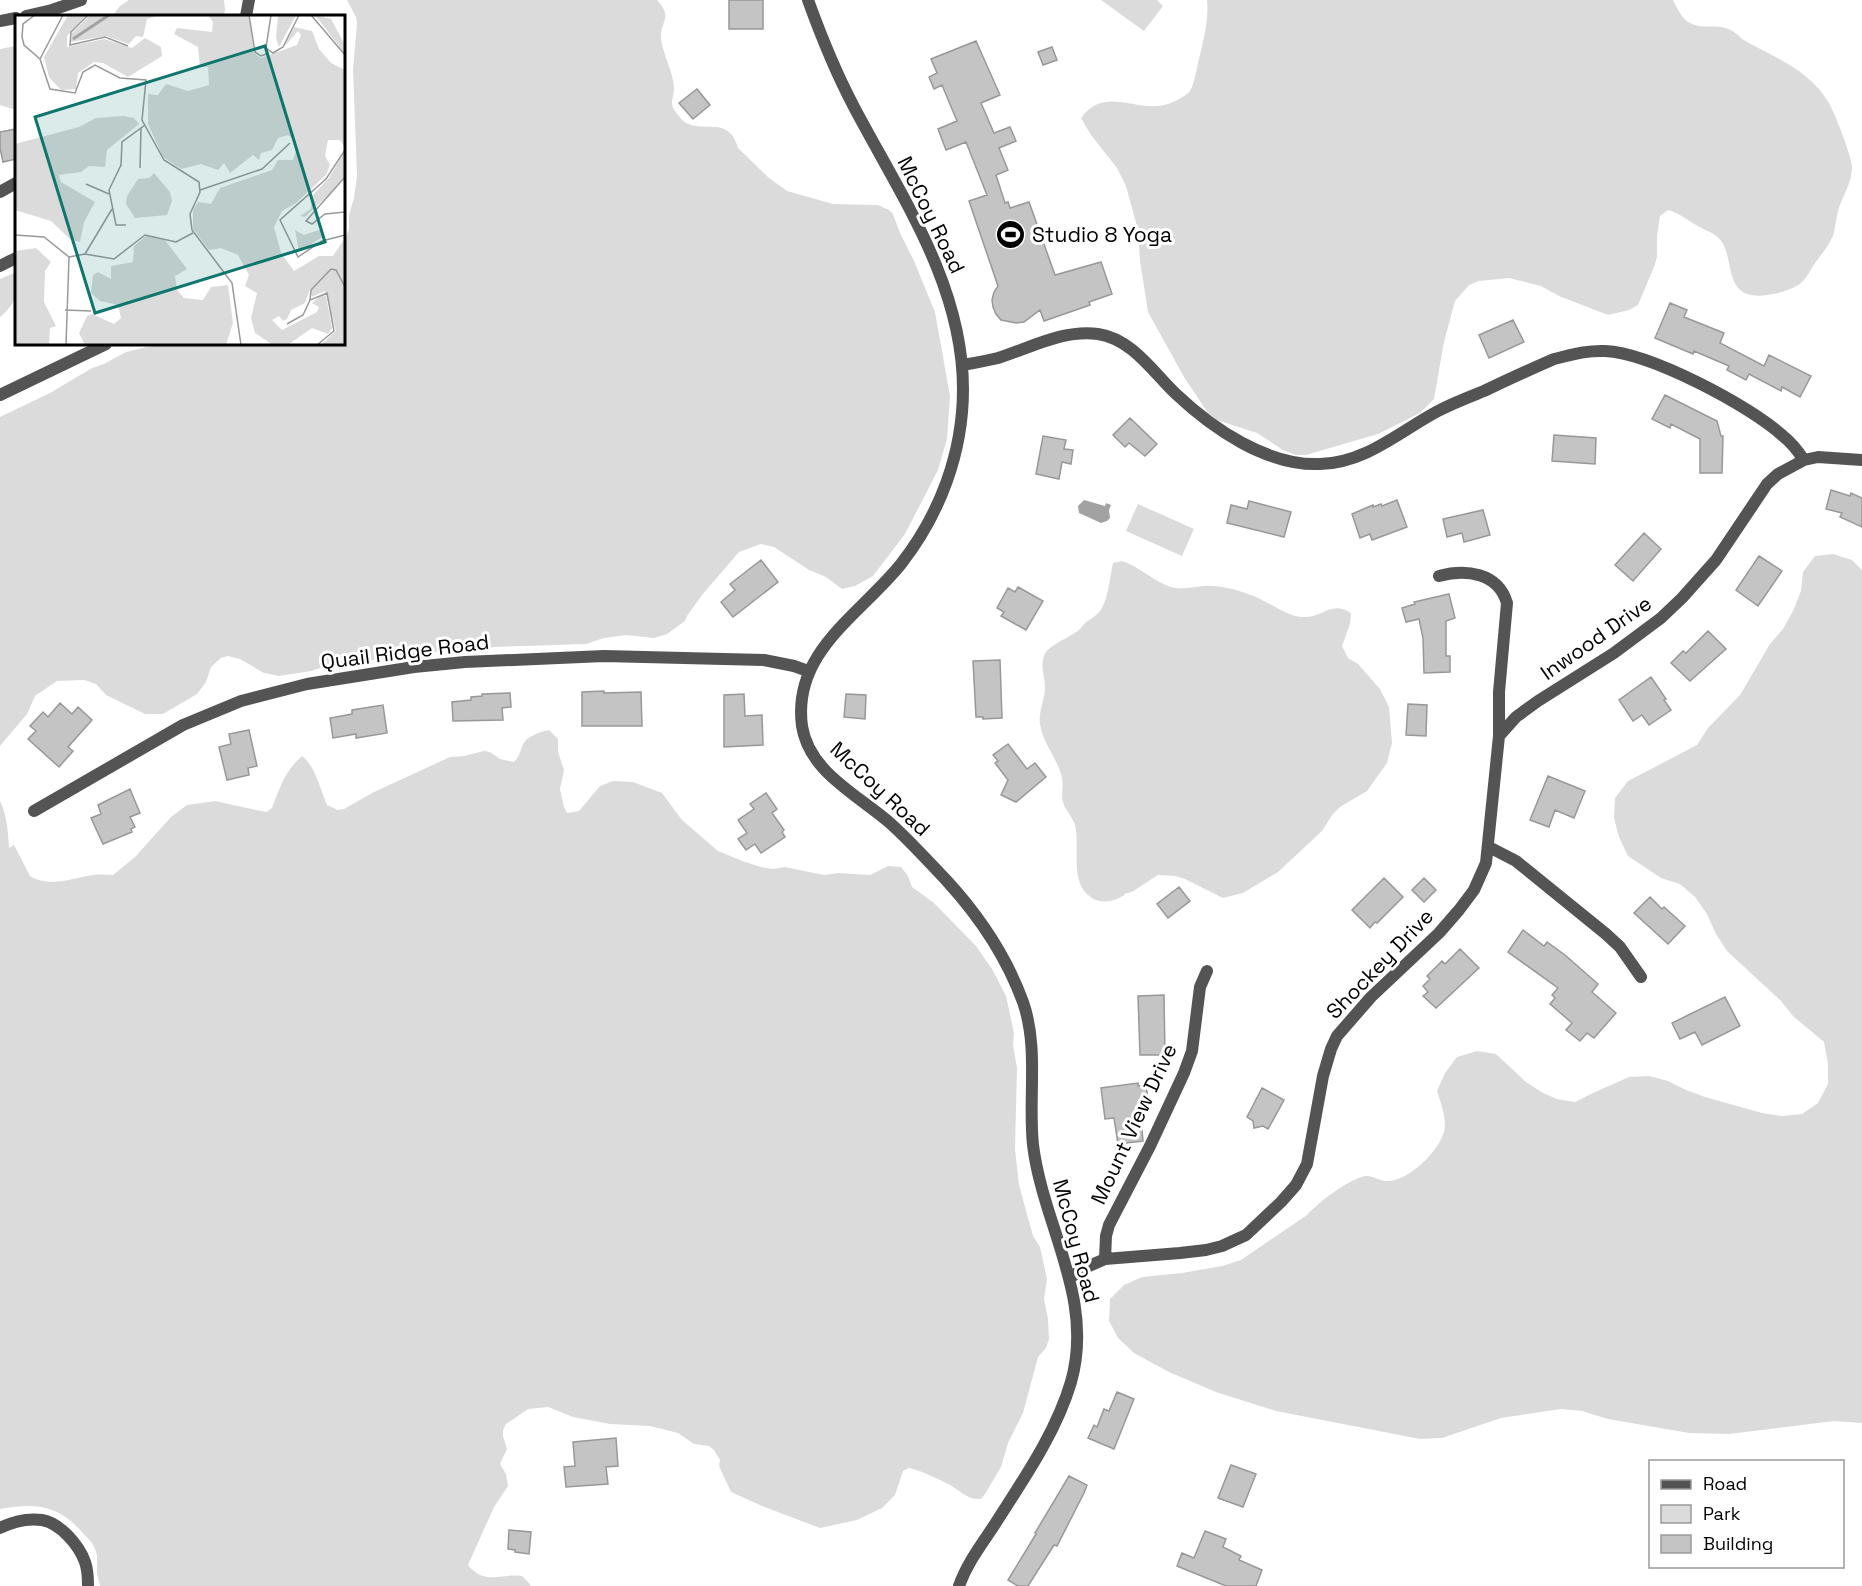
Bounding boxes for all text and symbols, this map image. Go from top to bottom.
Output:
inset map [15,15,345,345]
street label: McCoy Road [891,152,971,278]
sports icon: Studio 8 Yoga [995,219,1027,251]
place label: Studio 8 Yoga [1032,221,1172,248]
street label: Inwood Drive [1535,589,1657,686]
street label: Quail Ridge Road [319,628,491,675]
street label: McCoy Road [825,735,936,842]
street label: Shockey Drive [1320,903,1439,1024]
street label: Mount View Drive [1084,1039,1183,1208]
street label: McCoy Road [1047,1176,1106,1306]
legend [1649,1460,1844,1568]
text: Road [1703,1472,1747,1495]
text: Park [1703,1502,1741,1525]
text: Building [1703,1532,1773,1555]

